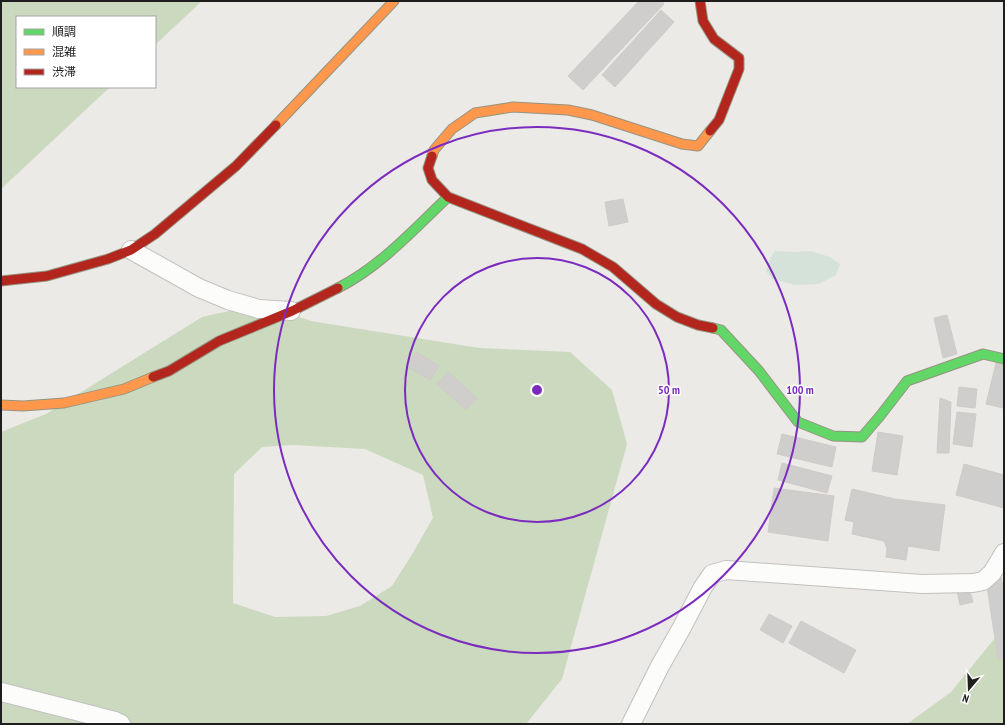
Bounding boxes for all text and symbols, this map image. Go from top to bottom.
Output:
legend [16,16,156,88]
text: 順調 [52,24,76,39]
text: 混雑 [52,44,76,59]
text: 渋滞 [52,64,76,79]
text: 50 m [658,382,680,397]
text: 100 m [786,382,814,397]
centre of rings [530,383,544,397]
north arrow [949,669,989,709]
text: N [961,691,971,706]

